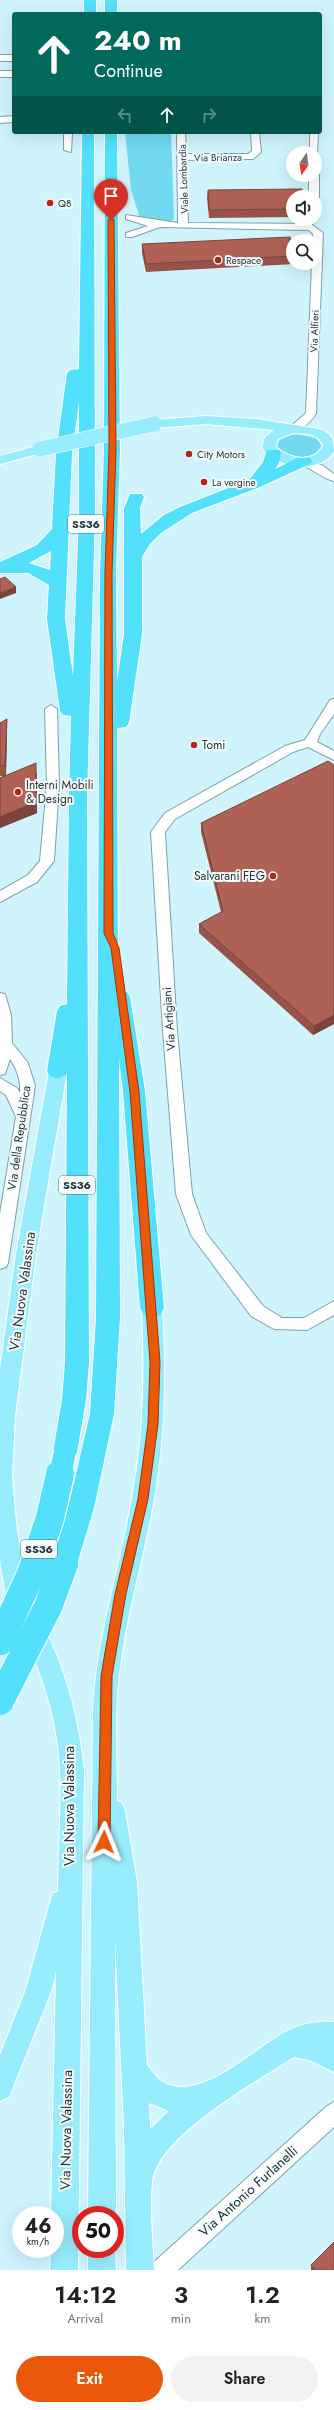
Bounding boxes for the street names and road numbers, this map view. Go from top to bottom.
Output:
street label: Viale Lombardia [175,144,192,214]
street label: Via Brianza [194,150,242,165]
street label: Via Alfieri [306,309,323,353]
road number: SS36 [68,515,104,533]
street label: Via Artigiani [158,987,180,1051]
street label: Via della Repubblica [3,1084,35,1191]
road number: SS36 [59,1176,95,1194]
street label: Via Nuova Valassina [4,1230,40,1352]
road number: SS36 [21,1540,57,1558]
street label: Via Nuova Valassina [59,1746,79,1866]
street label: Via Nuova Valassina [55,2070,77,2190]
street label: Via Antonio Furlanelli [194,2141,302,2241]

